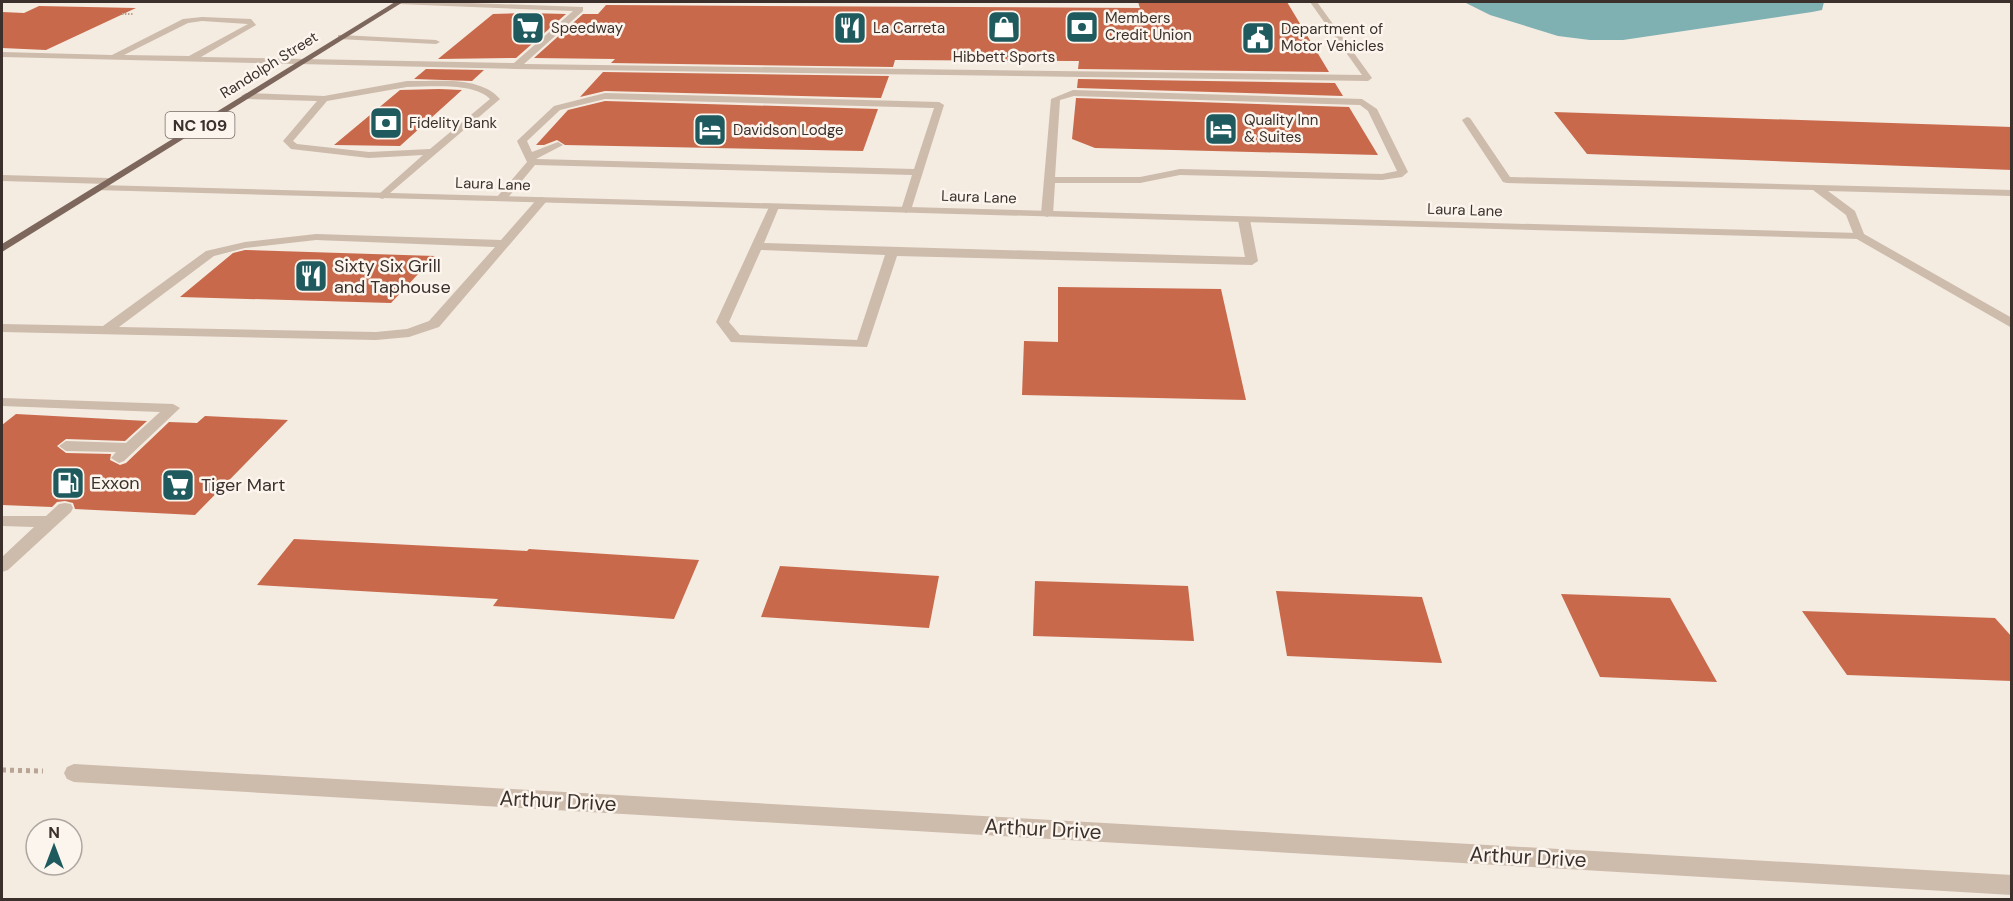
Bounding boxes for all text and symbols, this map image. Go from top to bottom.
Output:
place label: Members Credit Union [1105,8,1192,45]
shop icon: Hibbett Sports [986,9,1022,45]
bank icon: Members Credit Union [1064,9,1100,45]
supermarket icon: Speedway [510,10,546,46]
restaurant icon: La Carreta [832,10,868,46]
place label: Speedway [551,18,624,38]
place label: La Carreta [873,18,945,38]
place label: Department of Motor Vehicles [1281,19,1384,56]
public building icon: Department of Motor Vehicles [1240,20,1276,56]
street label: Randolph Street [216,27,322,103]
place label: Hibbett Sports [953,47,1055,67]
bank icon: Fidelity Bank [368,105,404,141]
place label: Quality Inn & Suites [1244,110,1318,147]
hotel icon: Quality Inn & Suites [1203,111,1239,147]
road number: NC 109 [166,112,234,138]
hotel icon: Davidson Lodge [692,112,728,148]
place label: Fidelity Bank [409,113,498,133]
place label: Davidson Lodge [733,120,844,140]
street label: Laura Lane [455,173,531,195]
street label: Laura Lane [941,186,1017,208]
street label: Laura Lane [1427,199,1503,221]
place label: Sixty Six Grill and Taphouse [334,254,451,299]
restaurant icon: Sixty Six Grill and Taphouse [293,258,329,294]
fuel station icon: Exxon [50,465,86,501]
supermarket icon: Tiger Mart [160,467,196,503]
place label: Exxon [91,471,140,495]
place label: Tiger Mart [201,473,285,497]
street label: Arthur Drive [499,784,617,818]
street label: Arthur Drive [984,812,1102,846]
north arrow [24,817,84,877]
text: N [48,822,60,843]
street label: Arthur Drive [1469,840,1587,874]

